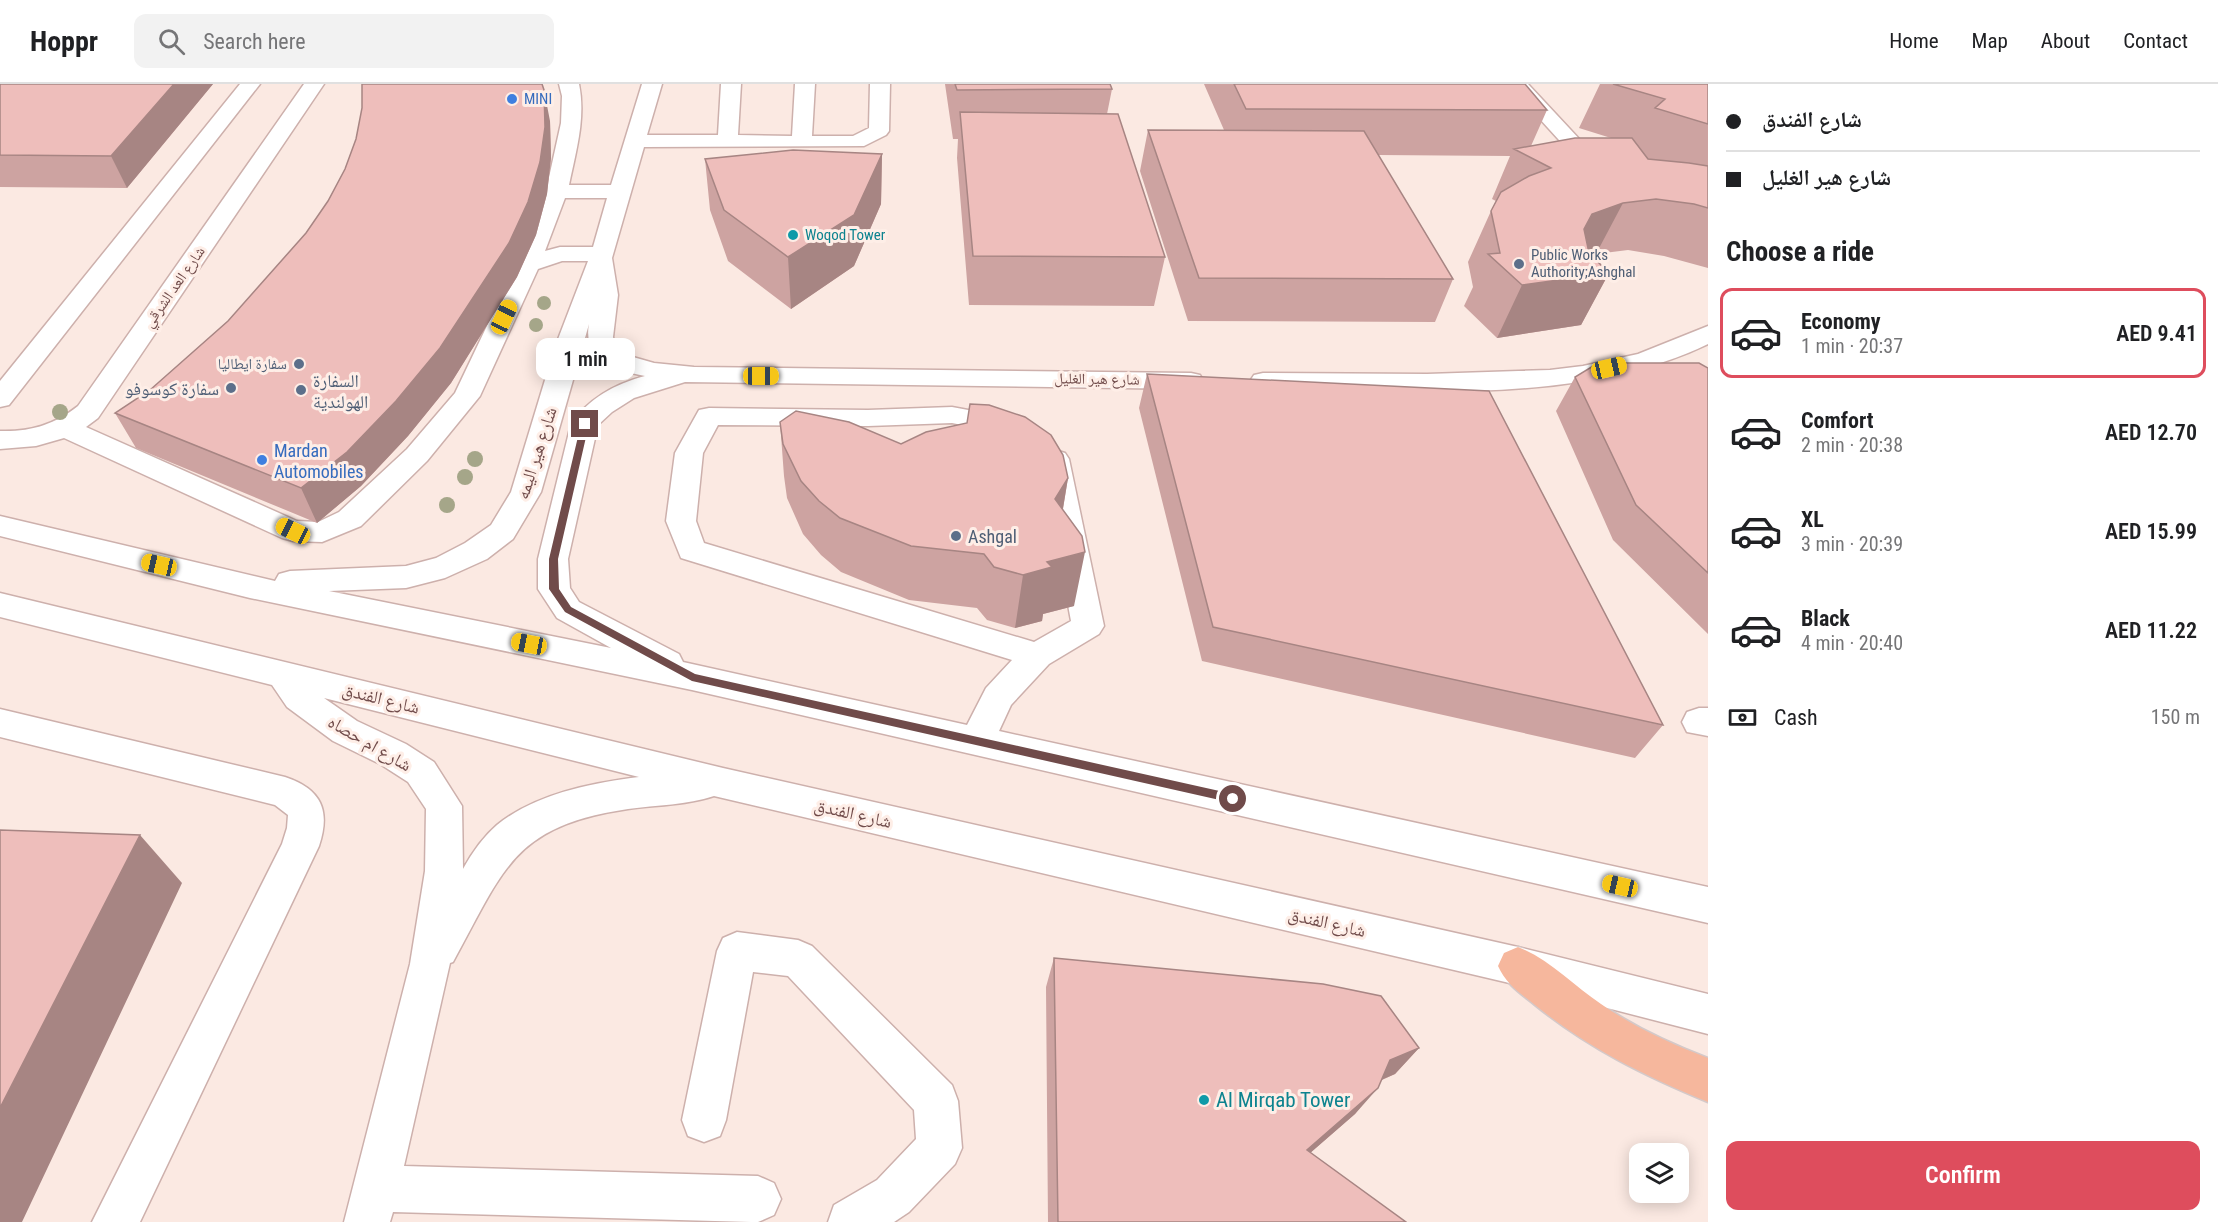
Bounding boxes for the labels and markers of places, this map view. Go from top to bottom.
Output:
place label: MINI [524,90,552,108]
marker: MINI [505,92,519,106]
place label: Woqod Tower [805,226,886,244]
marker: Woqod Tower [786,228,800,242]
place label: Public Works Authority;Ashghal [1531,246,1636,281]
marker: Public Works Authority;Ashghal [1512,257,1526,271]
place label: سفارة ايطاليا [218,355,287,373]
marker: سفارة ايطاليا [292,357,306,371]
place label: السفارة الهولندية [313,370,368,412]
place label: سفارة كوسوفو [125,378,219,399]
marker: سفارة كوسوفو [224,381,238,395]
marker: السفارة الهولندية [294,383,308,397]
place label: Mardan Automobiles [274,440,364,482]
marker: Mardan Automobiles [255,453,269,467]
place label: Ashgal [968,526,1017,547]
marker: Ashgal [949,529,963,543]
place label: Al Mirqab Tower [1216,1088,1350,1112]
marker: Al Mirqab Tower [1197,1093,1211,1107]

